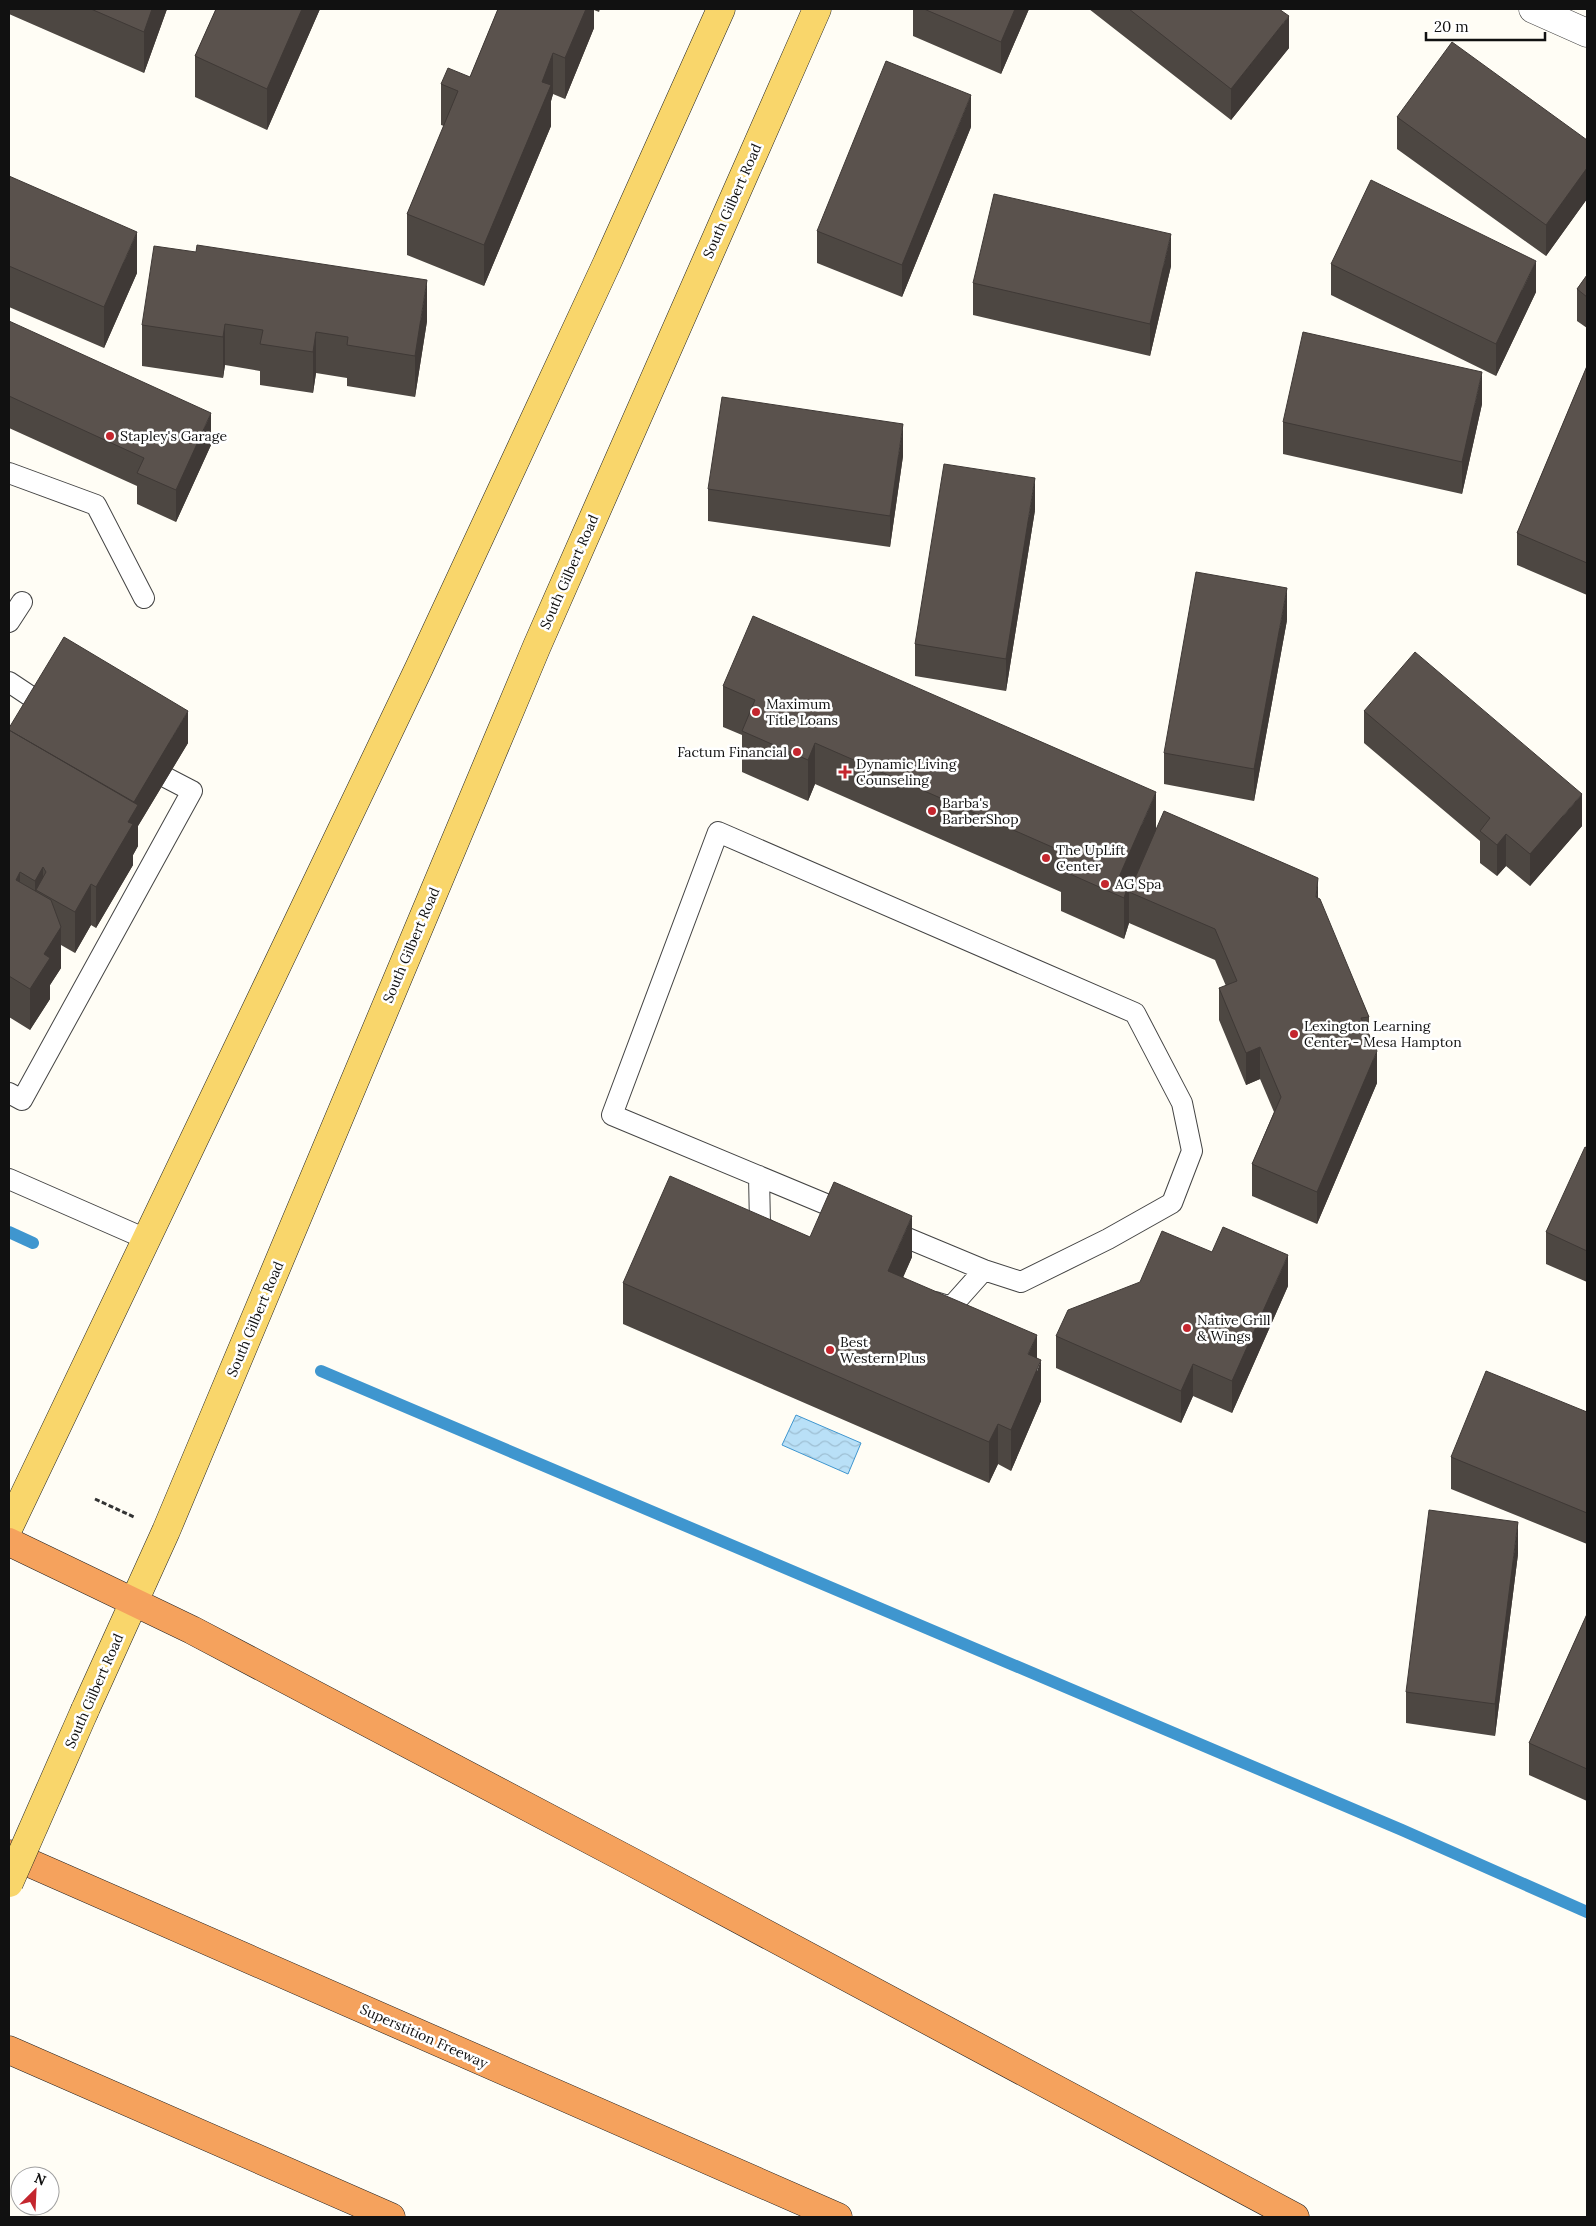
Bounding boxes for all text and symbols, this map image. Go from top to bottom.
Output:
scale bar [1426,10,1545,42]
text: 20 m [1434,17,1469,36]
street label: South Gilbert Road [699,141,765,261]
place label: Stapley's Garage [120,427,227,445]
marker: Stapley's Garage [104,430,116,442]
street label: South Gilbert Road [536,512,602,632]
place label: Maximum Title Loans [766,695,838,729]
marker: Maximum Title Loans [750,706,762,718]
place label: Factum Financial [677,743,787,761]
marker: Factum Financial [791,746,803,758]
place label: Dynamic Living Counseling [856,755,957,789]
marker: Dynamic Living Counseling [838,765,852,779]
place label: Barba's BarberShop [942,794,1019,828]
marker: Barba's BarberShop [926,805,938,817]
place label: The UpLift Center [1056,841,1126,875]
marker: The UpLift Center [1040,852,1052,864]
place label: AG Spa [1114,875,1161,893]
marker: AG Spa [1099,878,1111,890]
street label: South Gilbert Road [379,884,443,1006]
place label: Lexington Learning Center - Mesa Hampton [1304,1017,1462,1051]
marker: Lexington Learning Center - Mesa Hampton [1288,1028,1300,1040]
street label: South Gilbert Road [223,1258,287,1380]
place label: Native Grill & Wings [1197,1311,1271,1345]
marker: Native Grill & Wings [1181,1322,1193,1334]
place label: Best Western Plus [840,1333,926,1367]
marker: Best Western Plus [824,1344,836,1356]
street label: South Gilbert Road [61,1631,127,1751]
street label: Superstition Freeway [357,2000,491,2073]
north arrow [10,2166,60,2216]
text: N [32,2169,49,2190]

